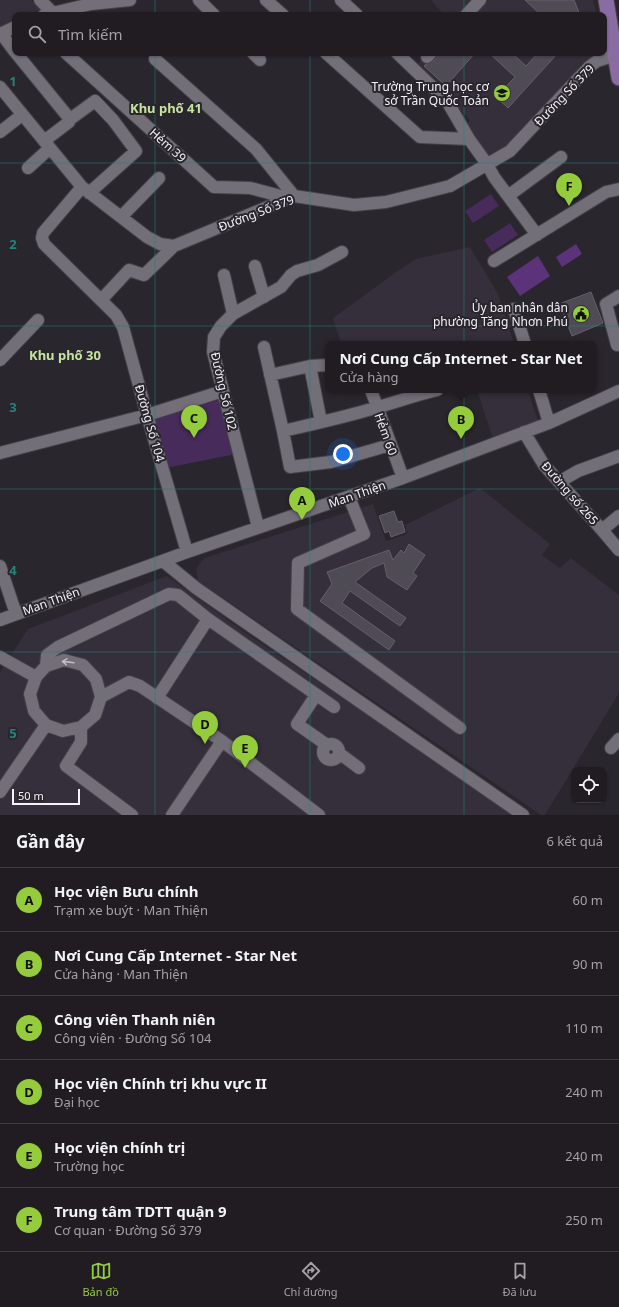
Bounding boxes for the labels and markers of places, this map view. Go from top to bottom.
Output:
place label: Trường Trung học cơ sở Trần Quốc Toản [372,78,490,109]
school or university icon: Trường Trung học cơ sở Trần Quốc Toản [492,83,512,103]
pin: F [556,173,582,206]
place label: Ủy ban nhân dân phường Tăng Nhơn Phú [433,299,568,330]
public building icon: Ủy ban nhân dân phường Tăng Nhơn Phú [571,304,591,324]
pin: C [181,405,207,438]
pin: B [448,406,474,439]
pin: A [289,487,315,520]
pin: D [192,711,218,744]
pin: E [232,735,258,768]

